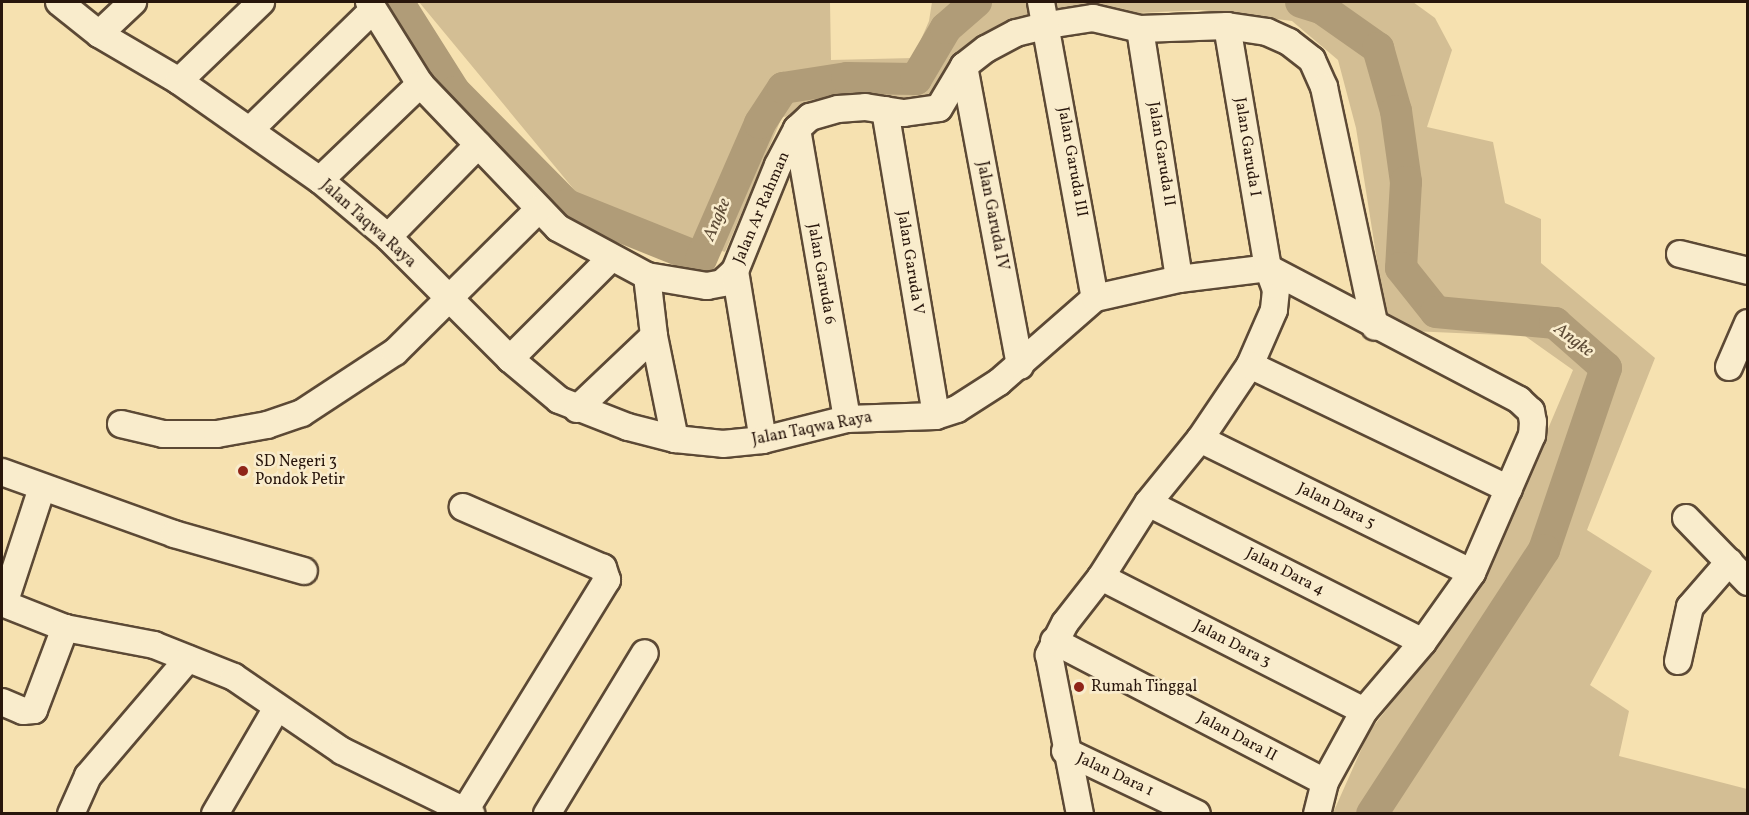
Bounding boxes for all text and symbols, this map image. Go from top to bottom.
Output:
street label: Jalan Garuda I [1230,96,1264,198]
street label: Jalan Garuda II [1143,100,1179,208]
street label: Jalan Garuda III [1053,106,1091,218]
street label: Jalan Ar Rahman [730,149,794,267]
street label: Jalan Garuda IV [972,160,1012,272]
street label: Jalan Taqwa Raya [316,176,420,272]
water label: Angke [699,196,737,244]
street label: Jalan Garuda V [892,209,928,317]
street label: Jalan Garuda 6 [803,222,839,326]
water label: Angke [1549,319,1597,363]
street label: Jalan Taqwa Raya [750,408,874,450]
place label: SD Negeri 3 Pondok Petir [255,452,345,490]
marker: SD Negeri 3 Pondok Petir [236,464,250,478]
street label: Jalan Dara 5 [1294,479,1378,533]
street label: Jalan Dara 4 [1242,544,1328,600]
street label: Jalan Dara 3 [1190,616,1274,672]
place label: Rumah Tinggal [1091,677,1198,697]
marker: Rumah Tinggal [1072,680,1086,694]
street label: Jalan Dara II [1194,708,1280,766]
street label: Jalan Dara 1 [1074,749,1156,801]

